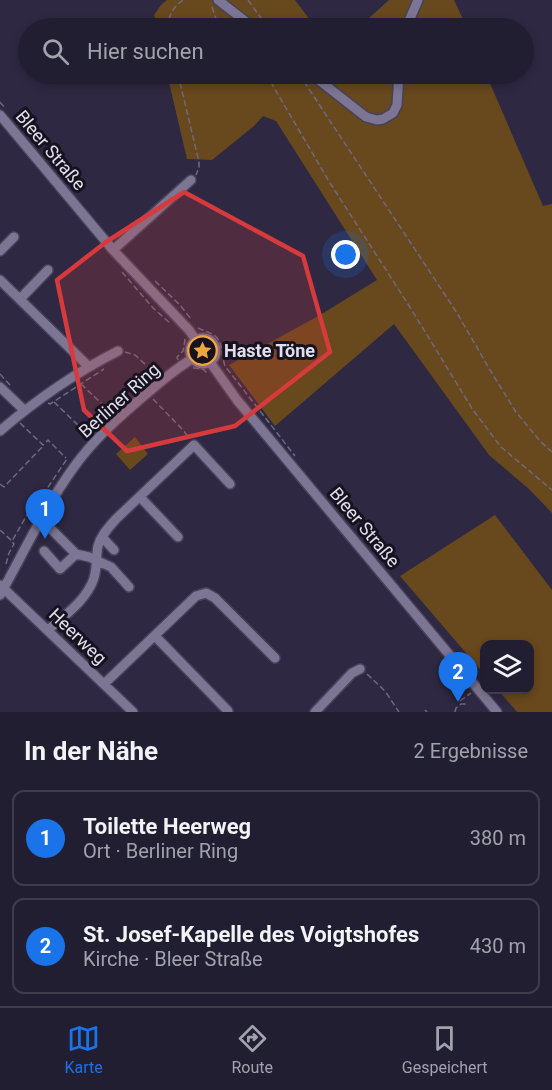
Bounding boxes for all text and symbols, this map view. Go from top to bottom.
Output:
search box [18,18,534,84]
icon: search [39,35,72,68]
text: Hier suchen [87,39,204,64]
street label: Bleer Straße [12,106,90,194]
your location [331,240,360,269]
place icon: Haste Töne [187,334,219,366]
place label: Haste Töne [224,340,315,361]
street label: Berliner Ring [74,358,164,442]
street label: Bleer Straße [326,483,404,571]
pin: 1 [26,490,64,539]
street label: Heerweg [45,604,111,668]
map controls [480,640,534,694]
button: layers [480,640,534,694]
pin: 2 [438,652,478,702]
text: In der Nähe [24,736,158,766]
text: 2 Ergebnisse [414,739,528,763]
text: Toilette Heerweg [83,814,251,839]
text: 1 [40,826,51,850]
text: 380 m [470,826,526,850]
text: Ort · Berliner Ring [83,839,238,863]
text: St. Josef-Kapelle des Voigtshofes [83,922,419,947]
text: 2 [40,934,51,958]
text: 430 m [470,934,526,958]
text: Kirche · Bleer Straße [83,947,263,971]
tab: Karte [64,1022,103,1077]
tab: Route [232,1022,273,1077]
tab: Gespeichert [402,1022,488,1077]

